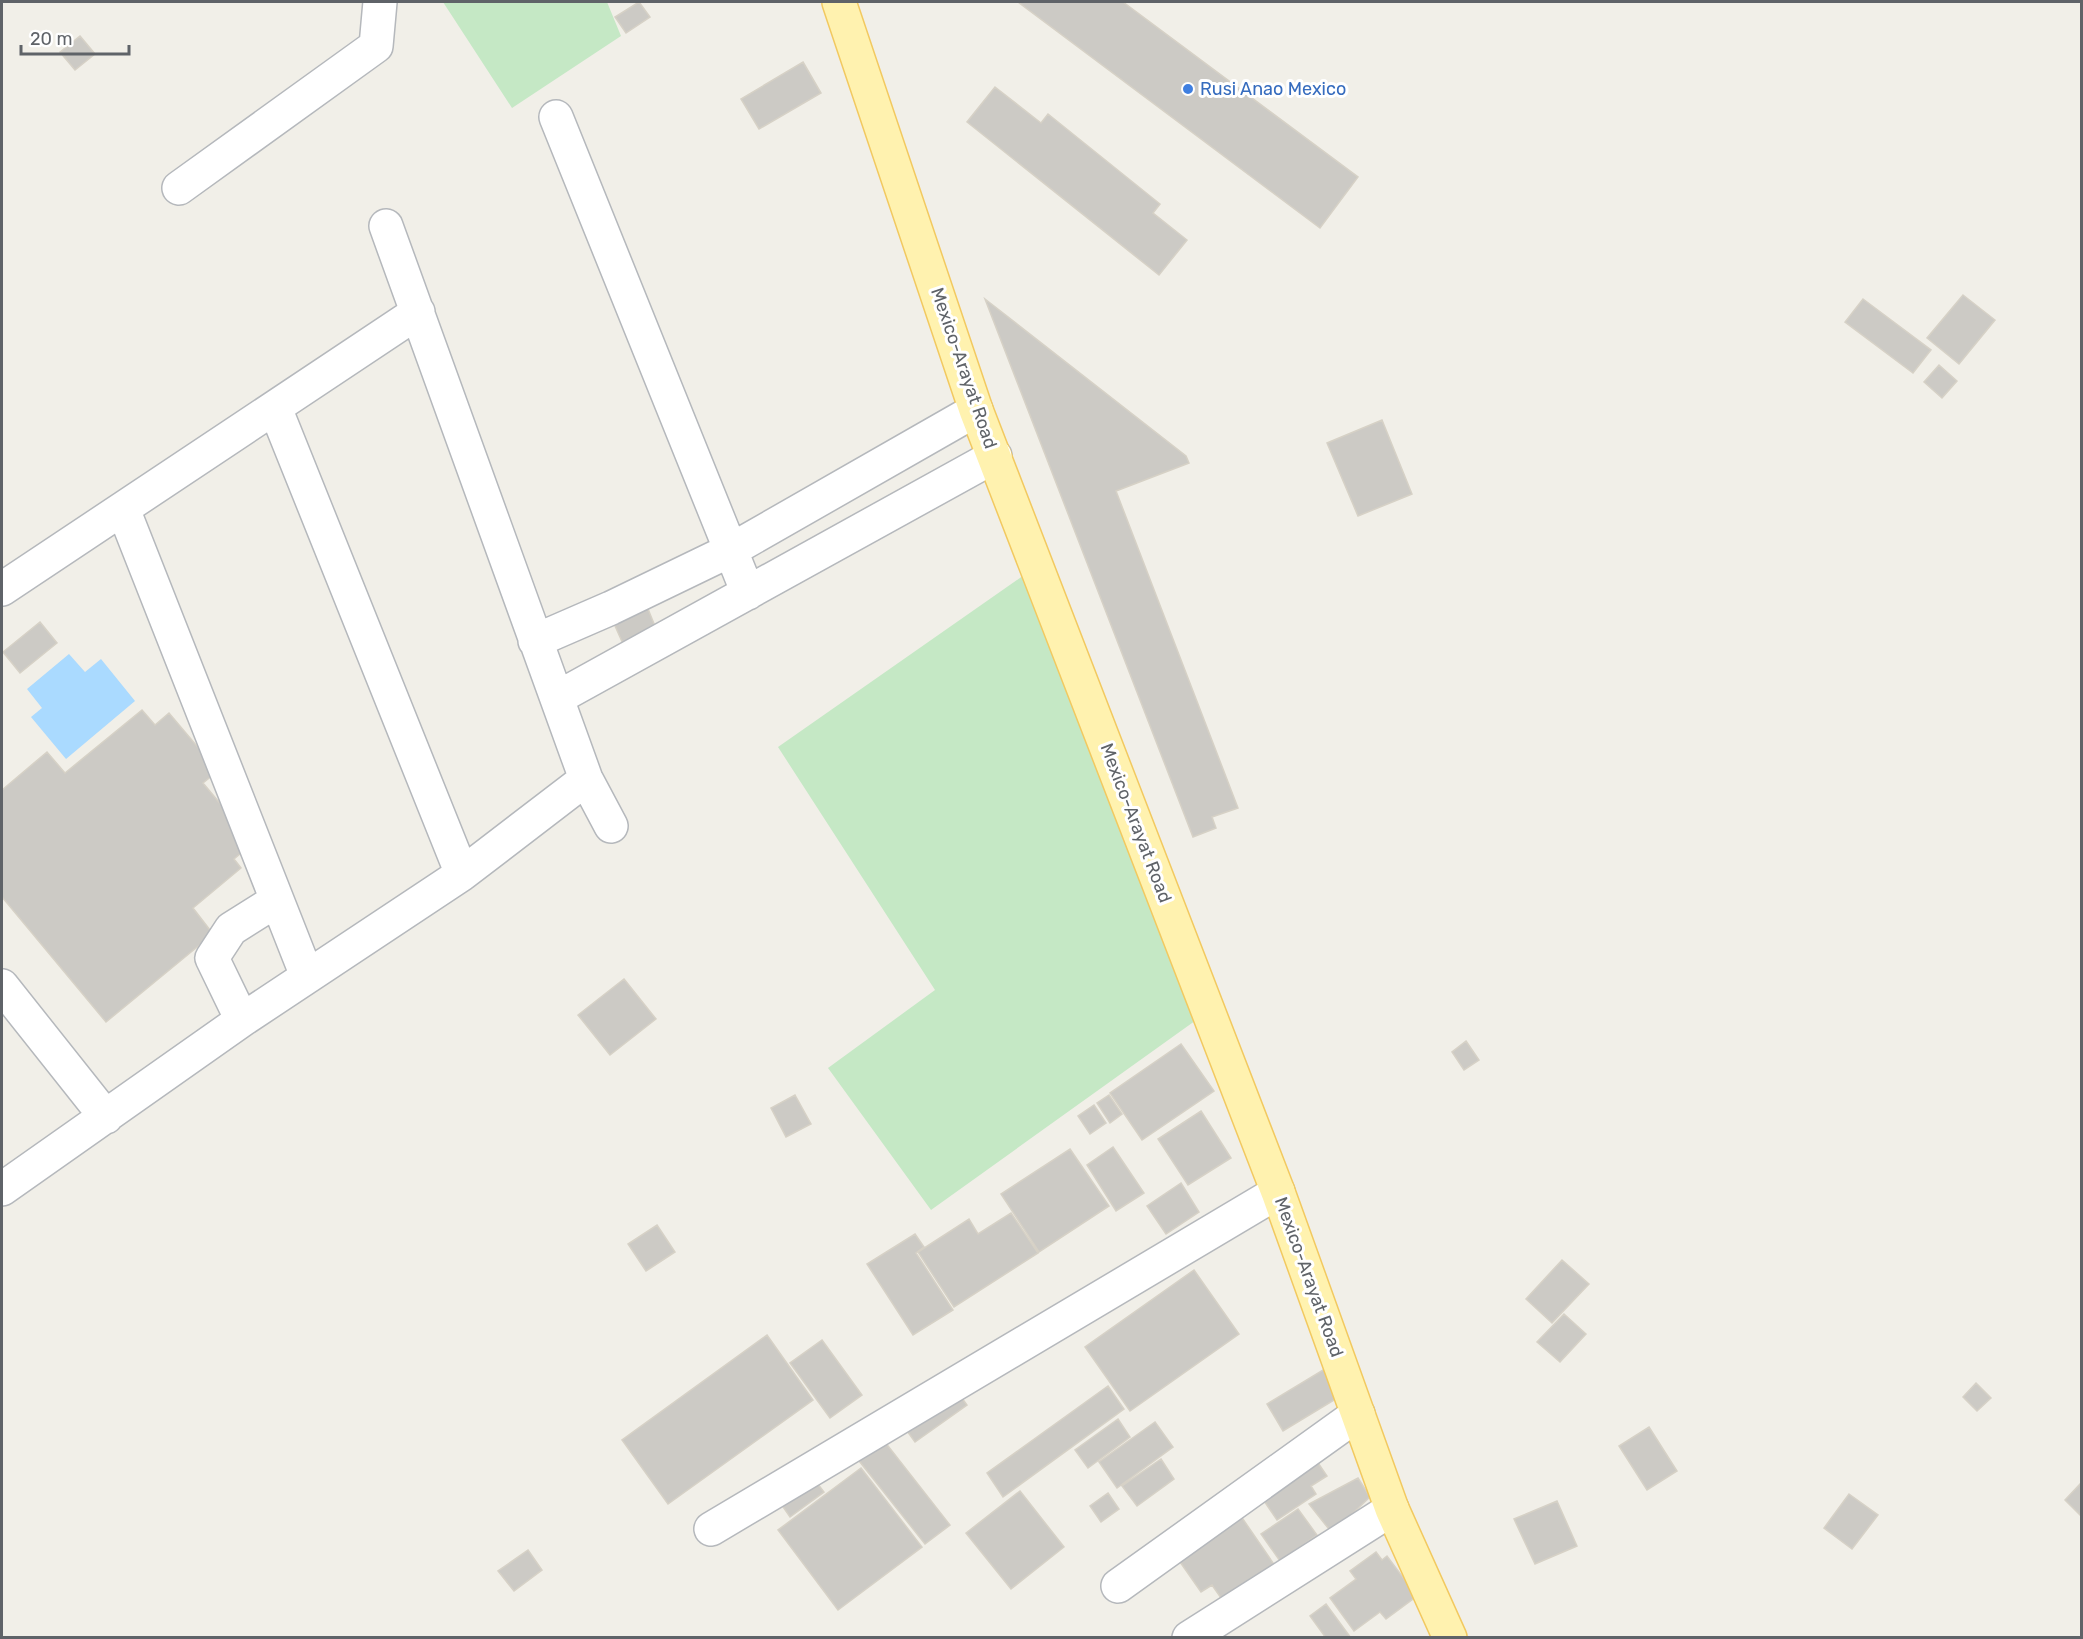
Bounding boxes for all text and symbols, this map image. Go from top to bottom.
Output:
scale bar [21,18,129,56]
text: 20 m [30,28,72,50]
place label: Rusi Anao Mexico [1200,78,1346,100]
marker: Rusi Anao Mexico [1181,82,1195,96]
street label: Mexico-Arayat Road [926,285,1002,451]
street label: Mexico-Arayat Road [1095,740,1177,906]
street label: Mexico-Arayat Road [1270,1194,1348,1360]

